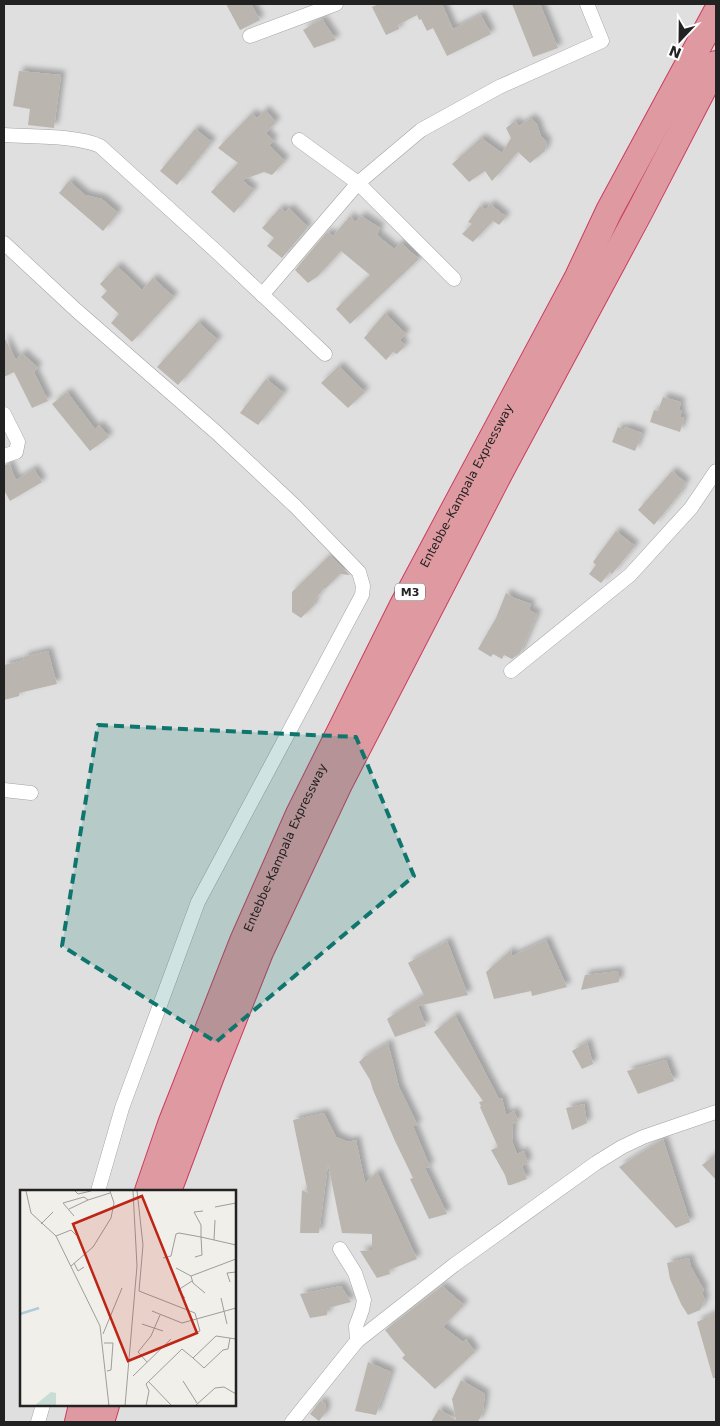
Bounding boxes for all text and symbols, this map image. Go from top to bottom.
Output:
north arrow [655,15,705,65]
text: N [667,42,684,62]
street label: Entebbe–Kampala Expressway [417,401,516,570]
road number: M3 [395,584,425,600]
street label: Entebbe–Kampala Expressway [241,761,330,934]
inset map [20,1190,236,1406]

